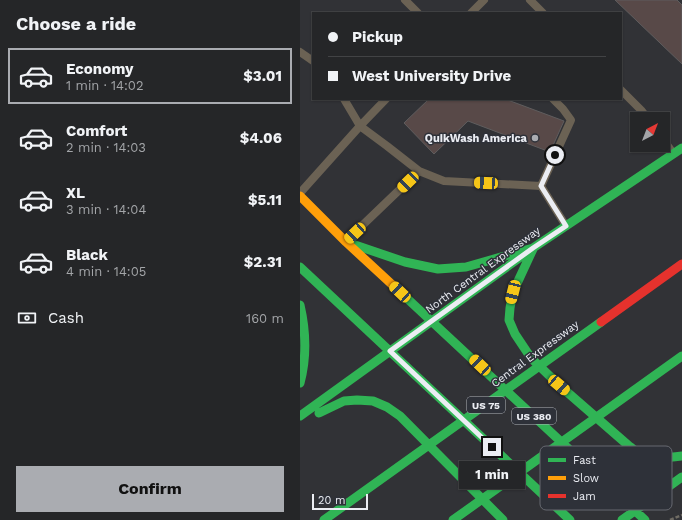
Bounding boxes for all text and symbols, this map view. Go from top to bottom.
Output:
text: Choose a ride [16,13,136,34]
text: Pickup [352,28,403,46]
icon: car [18,58,54,94]
text: Economy [66,60,133,78]
text: $3.01 [243,67,282,85]
text: West University Drive [352,67,511,85]
text: 1 min · 14:02 [66,78,143,93]
north arrow [630,112,670,152]
map controls [630,112,670,152]
icon: car [18,120,54,156]
text: Comfort [66,122,127,140]
text: $4.06 [240,129,282,147]
place label: QuikWash America [425,132,528,145]
marker: QuikWash America [530,133,540,143]
text: 2 min · 14:03 [66,140,146,155]
route start [546,146,564,164]
car [395,169,421,195]
car [474,176,498,190]
icon: car [18,182,54,218]
text: XL [66,184,85,202]
text: $5.11 [248,191,282,209]
text: 3 min · 14:04 [66,202,146,217]
car [342,220,368,246]
street label: North Central Expressway [423,224,543,316]
icon: car [18,244,54,280]
text: Black [66,246,108,264]
text: $2.31 [244,253,282,271]
text: 4 min · 14:05 [66,264,146,279]
car [387,279,413,305]
car [504,279,522,305]
icon: cash [16,307,38,329]
text: Cash [48,309,84,327]
text: 160 m [246,311,284,326]
street label: Central Expressway [489,318,582,390]
car [467,352,493,378]
car [546,373,572,397]
road number: US 75 [467,397,505,413]
road number: US 380 [512,408,556,424]
route end [483,438,501,456]
legend [540,446,672,510]
text: Fast [573,454,596,467]
callout: 1 min [459,461,525,489]
button: Confirm [16,466,284,512]
text: 1 min [475,467,509,482]
text: Slow [573,472,599,485]
text: Jam [573,490,596,503]
scale bar [312,492,368,511]
text: 20 m [318,494,346,507]

